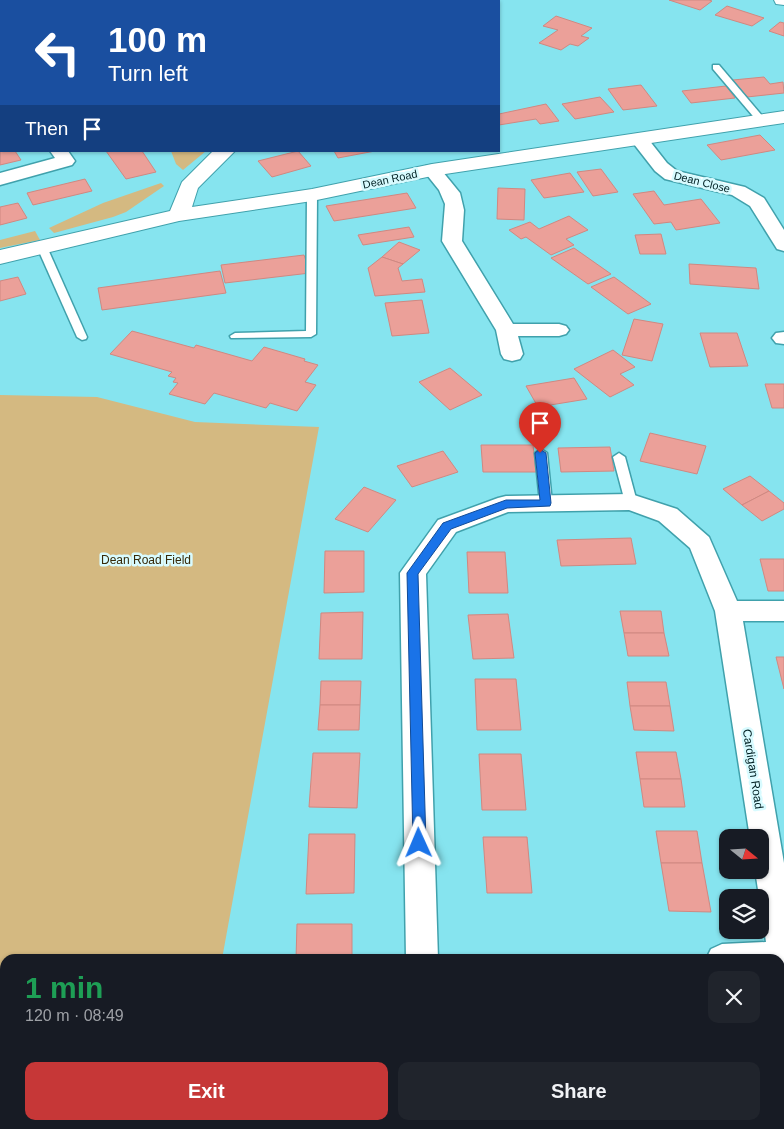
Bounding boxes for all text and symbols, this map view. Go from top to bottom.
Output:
icon: left [25,20,90,85]
text: 100 m [108,20,207,59]
text: Turn left [108,61,188,86]
icon: arrive [78,115,106,143]
text: Then [25,118,68,139]
street label: Dean Road [362,167,418,191]
street label: Dean Close [673,169,731,195]
pin [519,402,561,453]
icon: arrive [526,409,554,437]
park label: Dean Road Field [101,553,191,567]
street label: Cardigan Road [740,728,766,810]
position arrow [392,816,444,868]
north arrow [719,829,769,879]
map controls [719,829,769,939]
button: layers [719,889,769,939]
text: 1 min [25,971,103,1004]
button: close [708,971,760,1023]
text: 120 m · 08:49 [25,1007,124,1024]
button: Exit [25,1062,388,1120]
button: Share [398,1062,760,1120]

